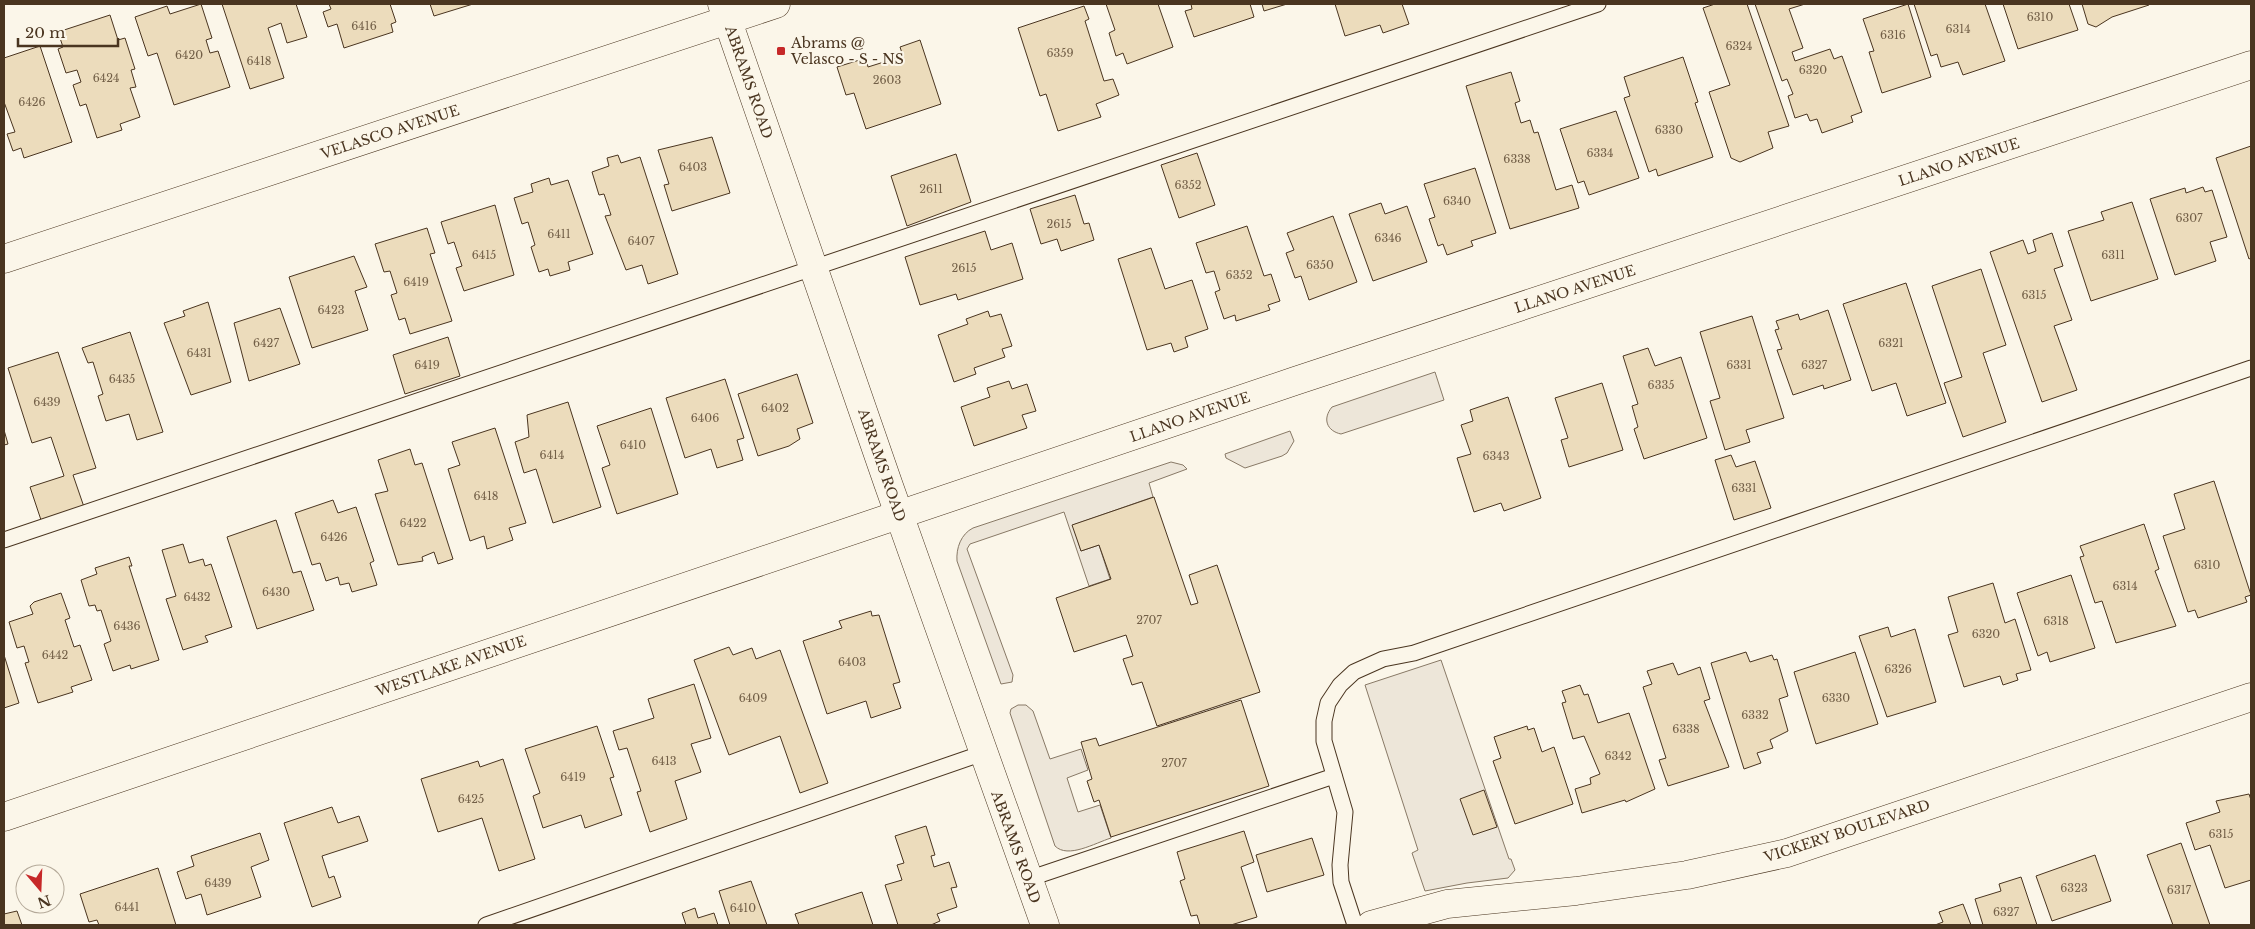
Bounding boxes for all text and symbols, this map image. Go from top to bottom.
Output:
house number: 6310 [2027,10,2053,24]
scale bar [18,15,118,47]
house number: 6416 [351,19,377,33]
street label: ABRAMS ROAD [721,22,777,141]
house number: 6314 [1945,22,1971,36]
text: 20 m [25,23,65,42]
house number: 6316 [1880,28,1906,42]
place label: Abrams @ Velasco - S - NS [790,34,904,68]
house number: 6324 [1725,39,1753,53]
marker: Abrams @ Velasco - S - NS [775,45,787,57]
house number: 6359 [1046,46,1074,60]
house number: 6420 [175,48,203,62]
house number: 6418 [246,54,272,68]
house number: 6320 [1799,63,1827,77]
house number: 6424 [93,71,119,85]
house number: 2603 [873,73,901,87]
house number: 6426 [18,95,46,109]
street label: VELASCO AVENUE [317,101,462,163]
house number: 6330 [1655,123,1683,137]
street label: LLANO AVENUE [1896,134,2022,190]
house number: 6334 [1586,146,1614,160]
house number: 6338 [1503,152,1531,166]
house number: 6403 [679,160,707,174]
house number: 6352 [1175,178,1202,192]
house number: 2611 [919,182,943,196]
house number: 6340 [1443,194,1471,208]
house number: 6307 [2175,211,2203,225]
house number: 2615 [1046,217,1072,231]
house number: 6411 [547,227,571,241]
house number: 6346 [1374,231,1402,245]
house number: 6407 [628,234,655,248]
house number: 6415 [472,248,496,262]
house number: 6311 [2101,248,2125,262]
house number: 6350 [1306,258,1334,272]
house number: 2615 [951,261,977,275]
street label: LLANO AVENUE [1512,261,1638,317]
house number: 6352 [1226,268,1253,282]
house number: 6419 [403,275,429,289]
house number: 6315 [2021,288,2047,302]
house number: 6423 [317,303,345,317]
house number: 6427 [253,336,279,350]
house number: 6321 [1878,336,1904,350]
house number: 6431 [186,346,212,360]
house number: 6419 [414,358,440,372]
house number: 6331 [1726,358,1752,372]
house number: 6327 [1801,358,1828,372]
house number: 6435 [109,372,135,386]
house number: 6335 [1648,378,1674,392]
street label: LLANO AVENUE [1127,388,1253,446]
house number: 6439 [33,395,61,409]
house number: 6402 [761,401,789,415]
street label: ABRAMS ROAD [854,405,910,524]
house number: 6406 [691,411,719,425]
house number: 6410 [620,438,646,452]
house number: 6414 [540,448,564,462]
house number: 6343 [1482,449,1510,463]
house number: 6331 [1731,481,1757,495]
house number: 6418 [473,489,499,503]
house number: 6422 [399,516,427,530]
house number: 6426 [320,530,348,544]
house number: 6310 [2194,558,2220,572]
house number: 6314 [2112,579,2138,593]
house number: 6430 [262,585,290,599]
house number: 6432 [183,590,211,604]
house number: 2707 [1136,613,1162,627]
house number: 6318 [2043,614,2069,628]
house number: 6436 [113,619,141,633]
house number: 6320 [1972,627,2000,641]
street label: WESTLAKE AVENUE [372,632,529,701]
house number: 6442 [42,648,69,662]
house number: 6403 [838,655,866,669]
house number: 6326 [1884,662,1912,676]
house number: 6409 [739,691,767,705]
house number: 6330 [1822,691,1850,705]
house number: 6332 [1741,708,1769,722]
house number: 6338 [1672,722,1700,736]
house number: 6342 [1604,749,1632,763]
house number: 6413 [651,754,677,768]
house number: 2707 [1161,756,1187,770]
house number: 6419 [560,770,586,784]
street label: ABRAMS ROAD [987,787,1045,906]
house number: 6425 [458,792,484,806]
street label: VICKERY BOULEVARD [1761,796,1932,867]
house number: 6315 [2208,827,2234,841]
north arrow [15,864,65,914]
house number: 6439 [204,876,232,890]
house number: 6323 [2060,881,2088,895]
house number: 6317 [2167,883,2192,897]
text: N [35,891,53,912]
house number: 6441 [115,900,140,914]
house number: 6410 [730,901,756,915]
house number: 6327 [1993,905,2020,919]

